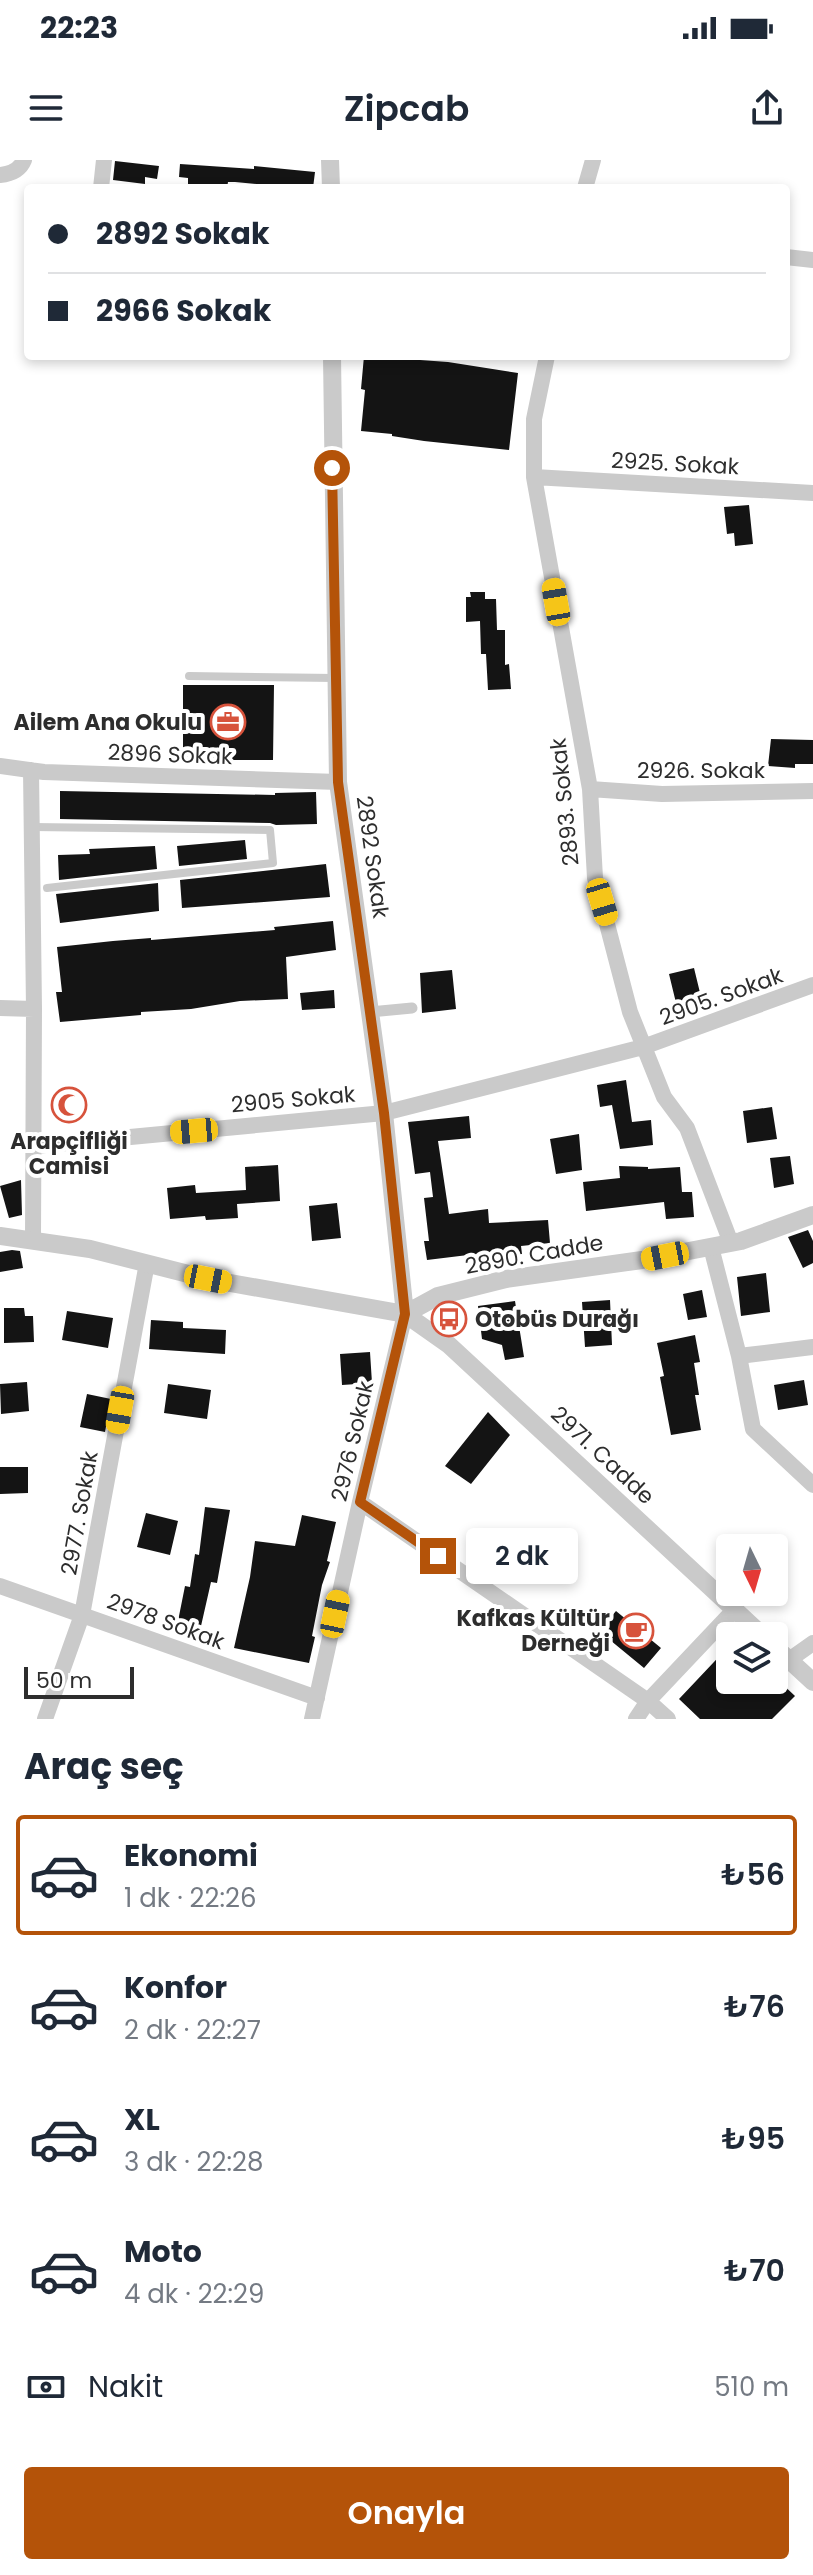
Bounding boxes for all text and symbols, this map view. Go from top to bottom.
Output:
text: 22:23 [40,6,118,49]
text: Zipcab [344,83,469,134]
icon: menu [24,86,68,130]
icon: share [745,86,789,130]
text: 2892 Sokak [96,212,270,255]
text: 2966 Sokak [96,289,271,332]
street label: 2925. Sokak [610,445,740,482]
route start [314,450,350,486]
car [540,576,572,628]
office icon: Ailem Ana Okulu [209,703,247,741]
place label: Ailem Ana Okulu [14,707,202,738]
street label: 2893. Sokak [542,736,587,867]
street label: 2896 Sokak [107,737,234,772]
street label: 2926. Sokak [637,755,766,786]
street label: 2892 Sokak [349,794,397,921]
car [584,876,620,928]
street label: 2905. Sokak [655,960,788,1033]
street label: 2905 Sokak [230,1079,357,1120]
mosque icon: Arapçifliği Camisi [50,1086,88,1124]
car [169,1117,219,1145]
place label: Arapçifliği Camisi [10,1126,128,1182]
street label: 2890. Cadde [462,1227,606,1282]
car [639,1240,691,1272]
car [182,1263,234,1295]
bus stop icon: Otobüs Durağı [430,1300,468,1338]
place label: Otobüs Durağı [475,1304,639,1335]
street label: 2976 Sokak [324,1377,382,1504]
car [104,1384,136,1436]
street label: 2971. Cadde [544,1399,661,1511]
street label: 2977. Sokak [53,1448,106,1578]
callout: 2 dk [466,1528,578,1584]
north arrow [716,1534,788,1606]
map controls [716,1534,788,1694]
route end [420,1538,456,1574]
text: 2 dk [495,1538,549,1574]
street label: 2978 Sokak [103,1586,229,1657]
car [318,1588,352,1640]
place label: Kafkas Kültür Derneği [457,1603,610,1659]
cafe icon: Kafkas Kültür Derneği [617,1612,655,1650]
button: layers [716,1622,788,1694]
scale bar [24,1663,134,1699]
text: 50 m [36,1665,92,1696]
text: Araç seç [24,1741,184,1792]
text: Ekonomi [124,1834,258,1877]
icon: car [28,1839,100,1911]
text: ₺56 [721,1853,785,1896]
text: 1 dk · 22:26 [124,1880,257,1916]
text: Konfor [124,1966,227,2009]
icon: car [28,1971,100,2043]
text: ₺76 [724,1985,785,2028]
text: 2 dk · 22:27 [124,2012,261,2048]
text: XL [124,2098,160,2141]
icon: car [28,2103,100,2175]
text: ₺95 [722,2117,785,2160]
text: 3 dk · 22:28 [124,2144,263,2180]
text: Moto [124,2230,202,2273]
icon: car [28,2235,100,2307]
text: ₺70 [724,2249,785,2292]
text: 4 dk · 22:29 [124,2276,264,2312]
icon: cash [24,2365,68,2409]
text: Nakit [88,2365,163,2408]
text: 510 m [714,2369,789,2405]
button: Onayla [24,2467,789,2559]

